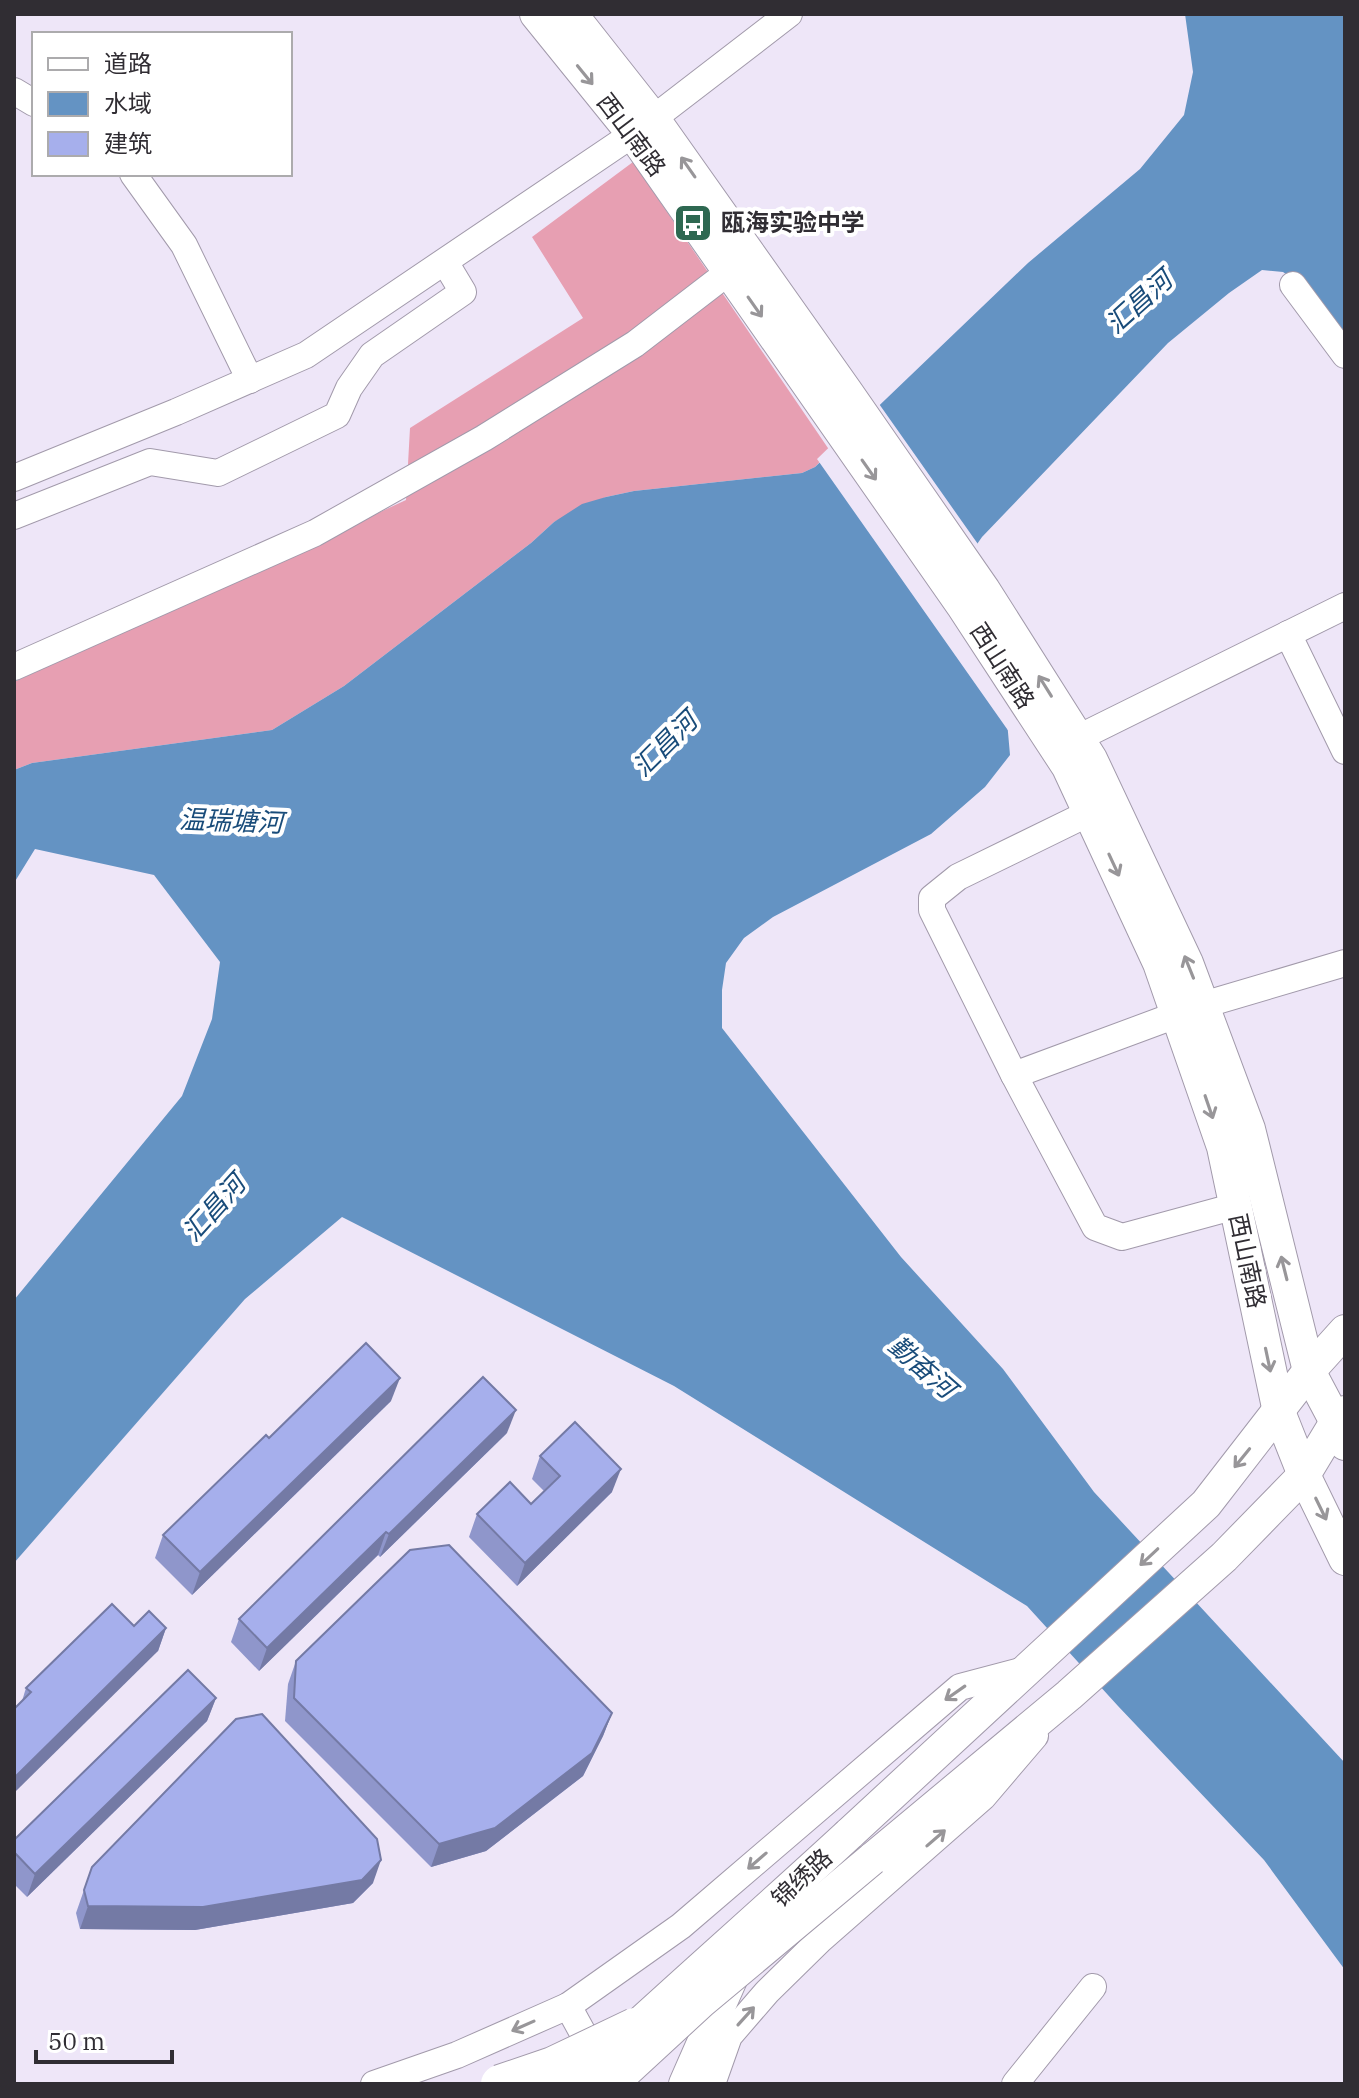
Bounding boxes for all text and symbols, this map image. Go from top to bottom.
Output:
legend [32,32,292,176]
text: 道路 [104,47,152,79]
one-way arrow [576,64,594,84]
street label: 西山南路 [590,86,673,182]
text: 水域 [104,87,152,119]
text: 建筑 [104,127,152,159]
one-way arrow [680,157,696,179]
bus stop icon: 瓯海实验中学 [672,202,714,244]
place label: 瓯海实验中学 [721,206,865,238]
water label: 汇昌河 [1098,259,1182,340]
one-way arrow [746,296,763,317]
one-way arrow [861,459,877,481]
street label: 西山南路 [963,616,1042,714]
one-way arrow [1037,676,1053,698]
water label: 汇昌河 [625,700,707,783]
water label: 温瑞塘河 [178,801,289,839]
one-way arrow [1107,853,1122,877]
one-way arrow [1180,955,1195,980]
one-way arrow [1203,1094,1218,1119]
water label: 汇昌河 [175,1163,255,1248]
street label: 西山南路 [1222,1211,1274,1311]
one-way arrow [1275,1256,1290,1282]
water label: 勤奋河 [882,1328,967,1408]
one-way arrow [1261,1346,1276,1372]
one-way arrow [1234,1447,1251,1468]
one-way arrow [1314,1497,1329,1521]
one-way arrow [1139,1547,1159,1566]
one-way arrow [945,1684,966,1701]
one-way arrow [926,1830,946,1848]
street label: 锦绣路 [764,1841,839,1914]
one-way arrow [747,1852,767,1870]
one-way arrow [737,2006,755,2026]
scale bar [36,2014,172,2064]
one-way arrow [511,2020,536,2035]
text: 50 m [48,2025,105,2057]

